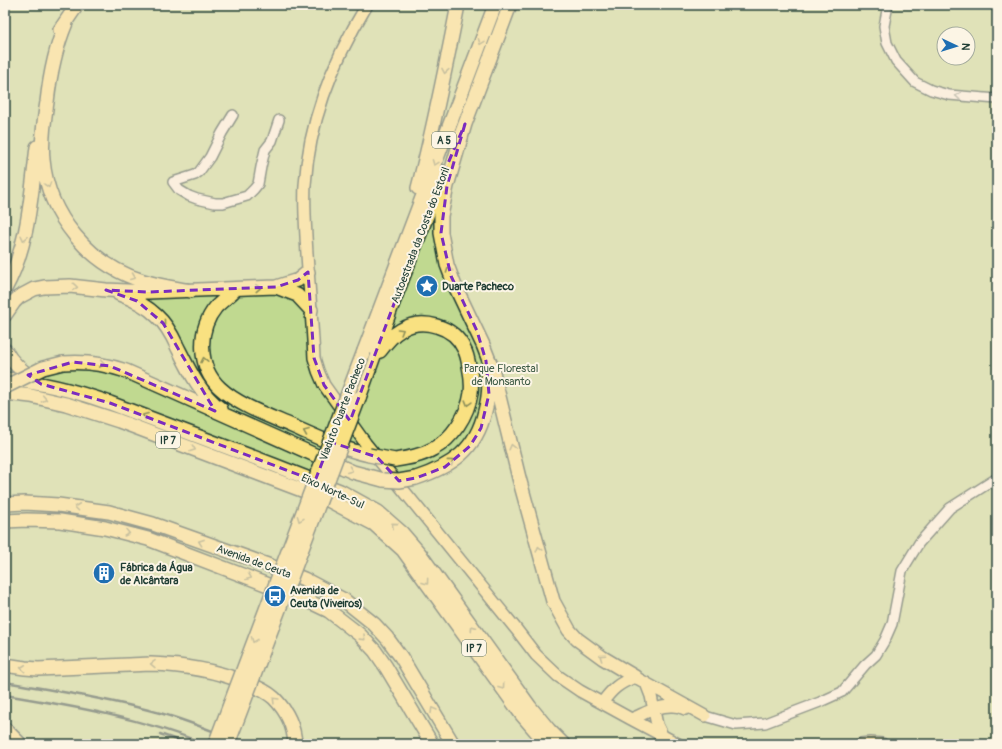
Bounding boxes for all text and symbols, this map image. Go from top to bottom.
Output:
north arrow [936,26,976,66]
one-way arrow [478,38,486,45]
text: N [959,42,972,51]
one-way arrow [441,68,450,74]
one-way arrow [955,91,961,100]
road number: A 5 [432,132,456,148]
one-way arrow [432,160,440,167]
street label: Autoestrada da Costa do Estoril [388,165,452,305]
one-way arrow [43,181,52,188]
one-way arrow [20,234,29,241]
one-way arrow [445,266,453,273]
one-way arrow [129,273,136,281]
place icon: Duarte Pacheco [414,273,440,299]
place label: Duarte Pacheco [442,280,514,293]
one-way arrow [72,282,78,291]
one-way arrow [255,284,261,293]
one-way arrow [158,319,165,326]
one-way arrow [397,328,404,335]
street label: Viaduto Duarte Pacheco [317,356,368,462]
one-way arrow [201,357,209,363]
one-way arrow [99,360,105,368]
park label: Parque Florestal de Monsanto [464,362,538,388]
one-way arrow [40,394,47,402]
one-way arrow [464,399,473,406]
one-way arrow [142,413,149,421]
one-way arrow [303,429,311,437]
road number: IP 7 [156,432,180,448]
one-way arrow [508,444,516,450]
one-way arrow [189,445,196,453]
one-way arrow [447,460,454,467]
one-way arrow [346,466,353,474]
street label: Eixo Norte-Sul [299,471,366,512]
one-way arrow [73,503,80,512]
one-way arrow [297,515,305,522]
one-way arrow [391,523,399,530]
one-way arrow [123,528,130,537]
one-way arrow [198,538,205,546]
street label: Avenida de Ceuta [215,542,293,581]
one-way arrow [535,545,544,552]
building icon: Fábrica da Água de Alcântara [91,560,117,586]
place label: Fábrica da Água de Alcântara [120,560,193,587]
one-way arrow [246,573,253,581]
one-way arrow [421,578,429,585]
bus stop icon: Avenida de Ceuta (Viveiros) [262,583,288,609]
place label: Avenida de Ceuta (Viveiros) [290,584,363,610]
one-way arrow [470,625,478,632]
one-way arrow [358,633,366,641]
one-way arrow [251,637,259,644]
road number: IP 7 [462,640,486,656]
one-way arrow [599,655,606,662]
one-way arrow [150,660,156,668]
one-way arrow [20,663,26,672]
one-way arrow [497,683,504,690]
one-way arrow [272,697,280,705]
one-way arrow [431,707,438,714]

